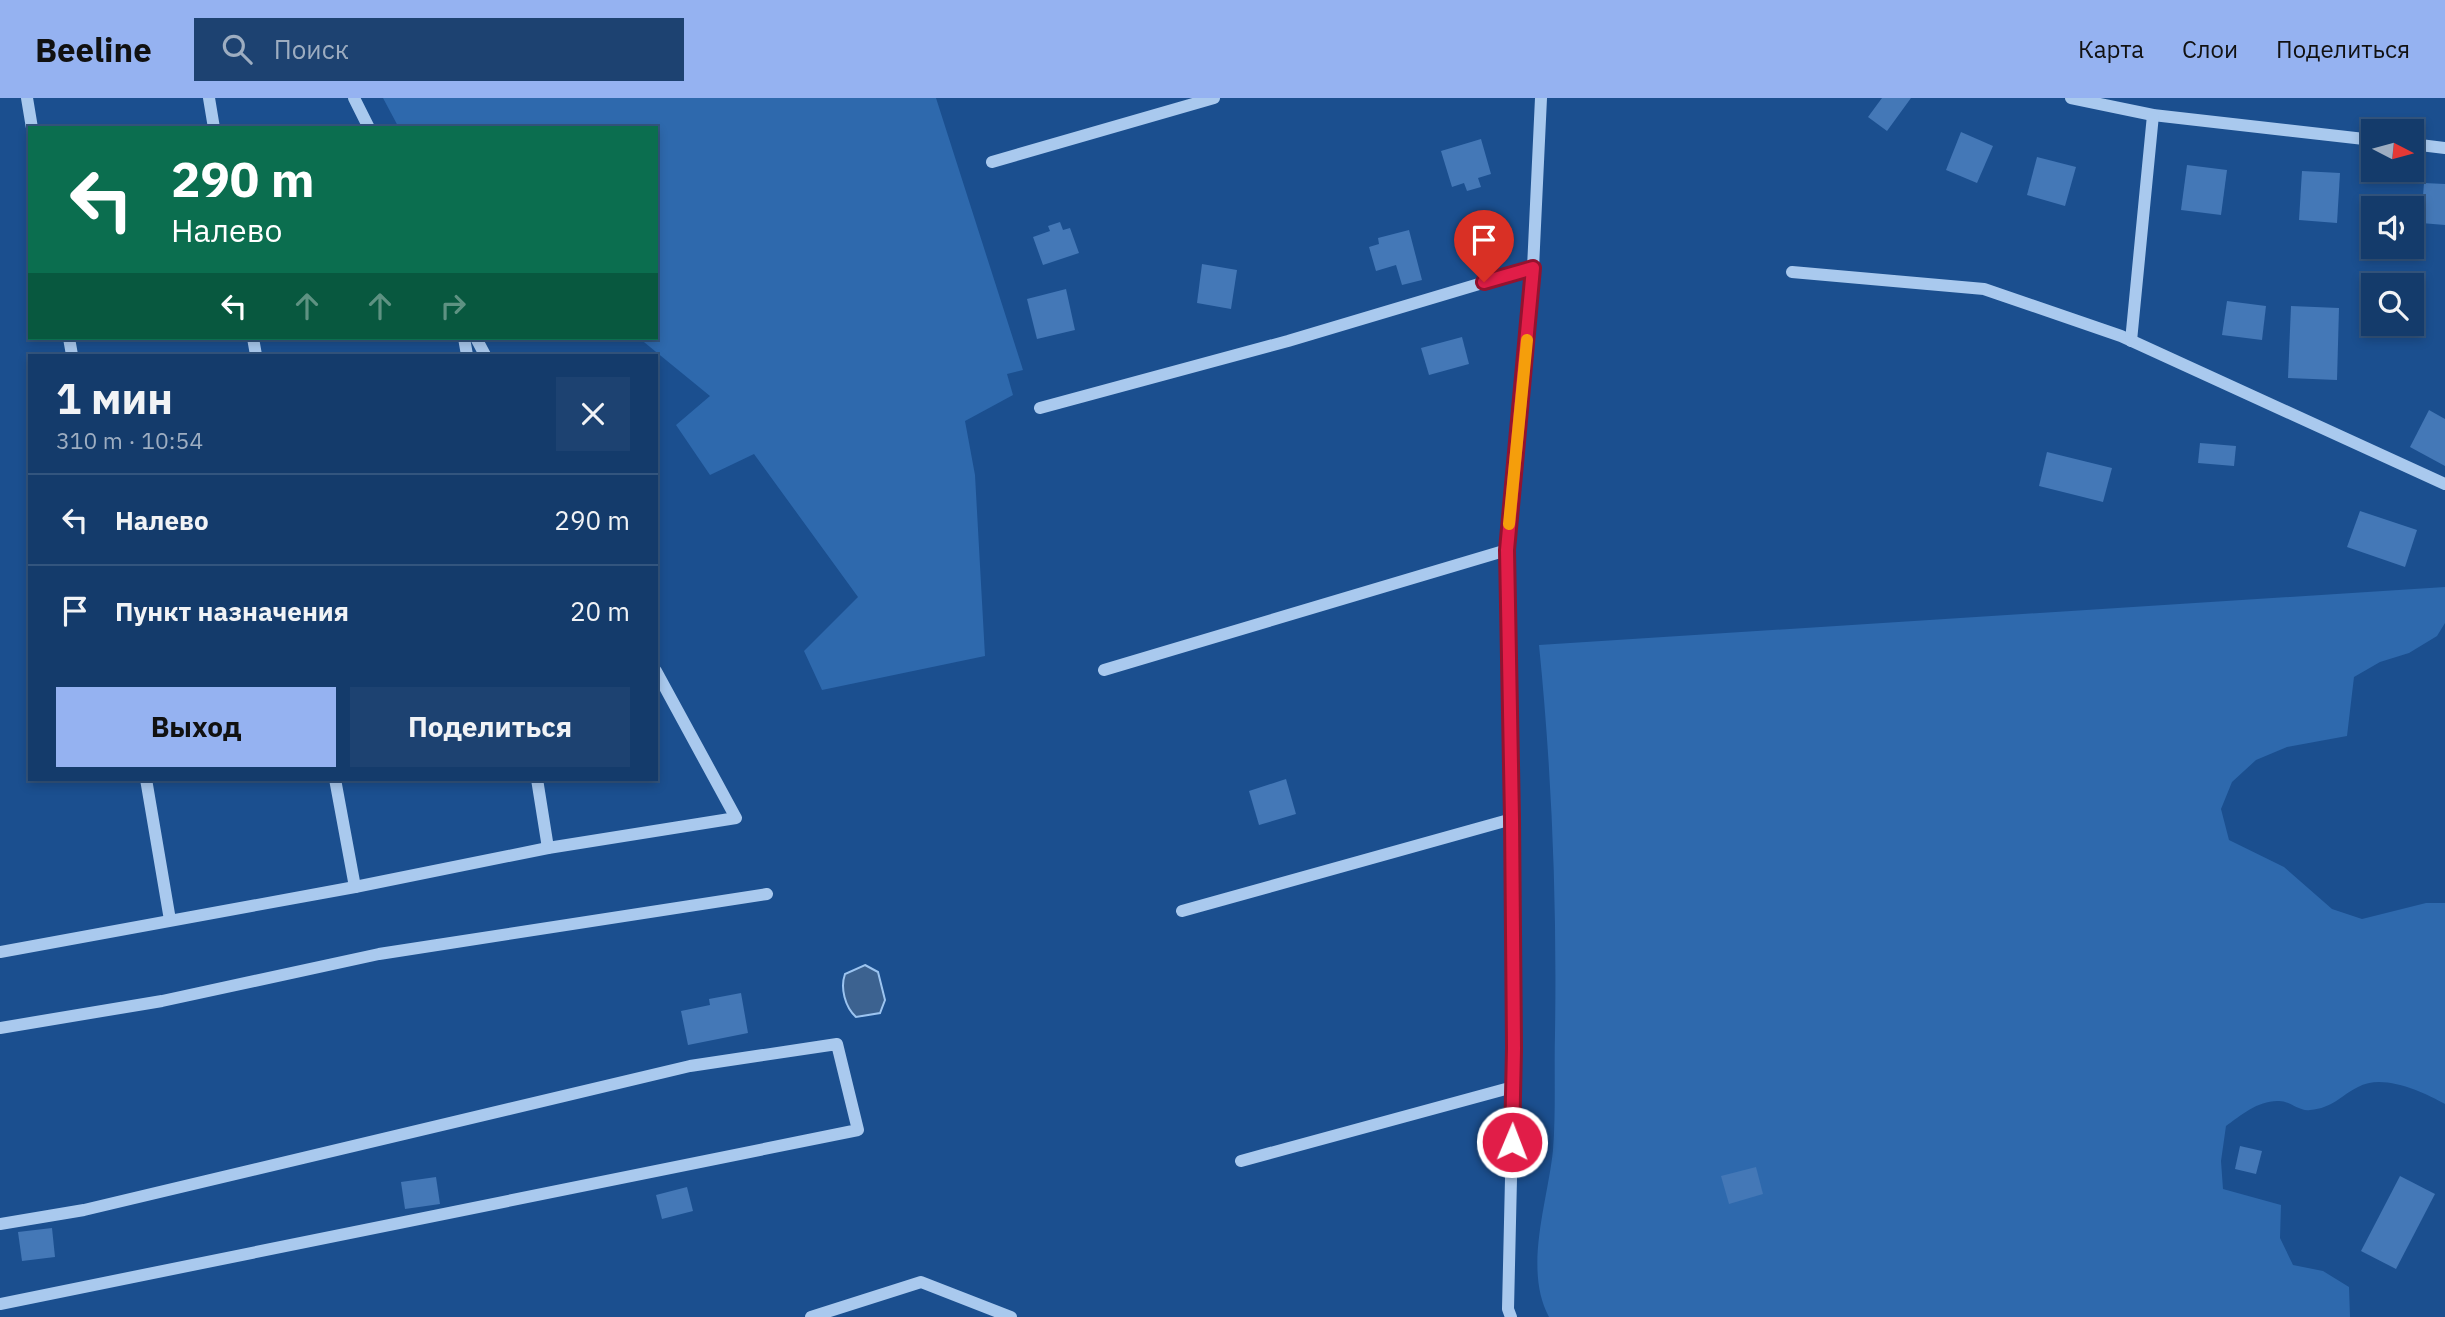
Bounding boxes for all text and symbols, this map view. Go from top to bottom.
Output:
search box [194,18,684,81]
text: Beeline [35,28,152,71]
icon: search [218,30,256,68]
text: Поиск [274,32,349,66]
text: Карта [2078,33,2144,65]
text: Слои [2182,33,2238,65]
text: Поделиться [2276,33,2410,65]
north arrow [2361,119,2424,182]
map controls [2361,119,2424,336]
text: 290 m [171,147,315,210]
icon: left [56,154,147,245]
button: sound [2361,196,2424,259]
text: Налево [171,209,282,251]
pin [1454,210,1514,282]
icon: arrive [1465,221,1503,259]
button: search [2361,273,2424,336]
icon: left [215,287,253,325]
icon: ahead [288,287,326,325]
icon: ahead [361,287,399,325]
icon: right [434,287,472,325]
text: 1 мин [56,371,173,426]
button: close [556,377,630,451]
text: 310 m · 10:54 [56,425,203,455]
icon: left [56,501,94,539]
text: Налево [115,503,209,537]
text: 290 m [554,503,630,537]
icon: arrive [56,592,94,630]
text: Пункт назначения [115,594,349,628]
text: 20 m [570,594,630,628]
button: Выход [56,687,336,767]
button: Поделиться [350,687,630,767]
position arrow [1475,1105,1549,1179]

